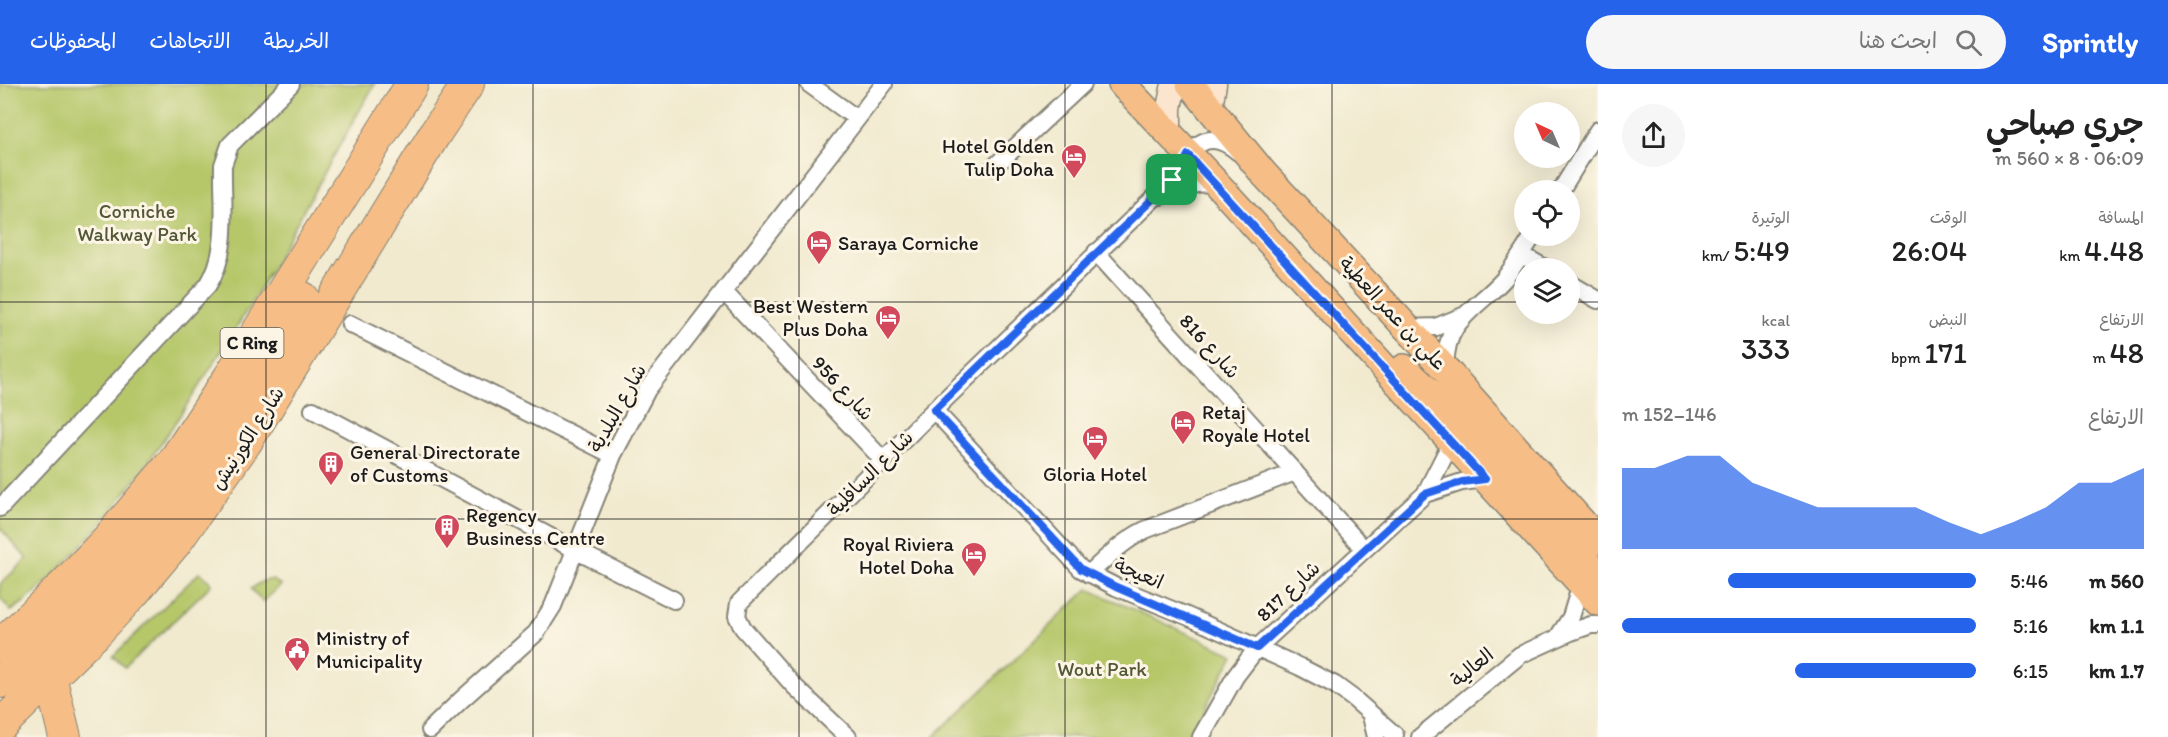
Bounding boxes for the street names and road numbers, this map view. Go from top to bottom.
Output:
street label: علي بن عمر العطية [1330,251,1452,379]
street label: شارع 816 [1173,309,1245,385]
road number: C Ring [220,328,284,358]
street label: شارع 956 [806,351,879,427]
street label: شارع البلدية [583,360,653,457]
street label: شارع الكورنيش [205,382,291,495]
street label: شارع السافلية [822,425,919,522]
street label: انعيجة [1111,552,1167,594]
street label: شارع 817 [1251,556,1326,628]
street label: العالية [1446,642,1498,692]

